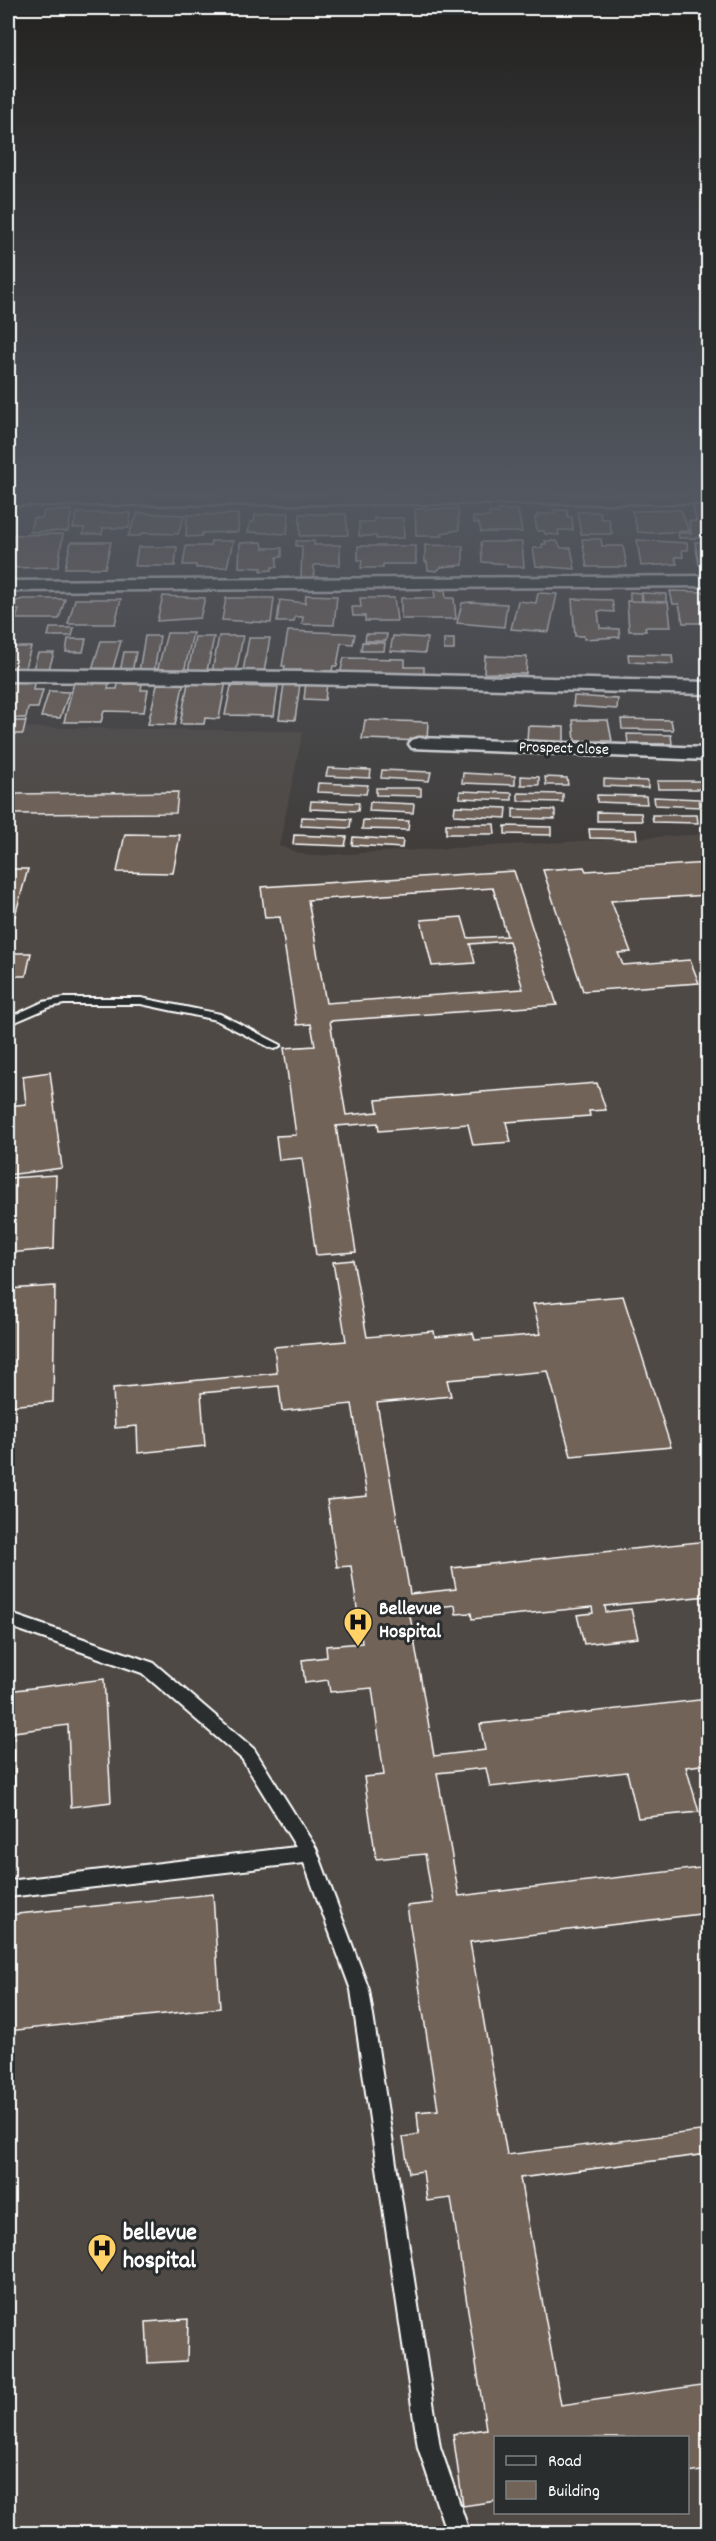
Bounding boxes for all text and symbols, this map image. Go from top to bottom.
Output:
street label: Prospect Close [519,736,609,762]
place label: Bellevue Hospital [379,1596,442,1647]
hospital icon: Bellevue Hospital [342,1606,374,1648]
place label: bellevue hospital [123,2217,197,2279]
hospital icon: bellevue hospital [86,2232,118,2274]
legend [494,2436,689,2514]
text: Road [548,2450,582,2475]
text: Building [548,2480,600,2505]

